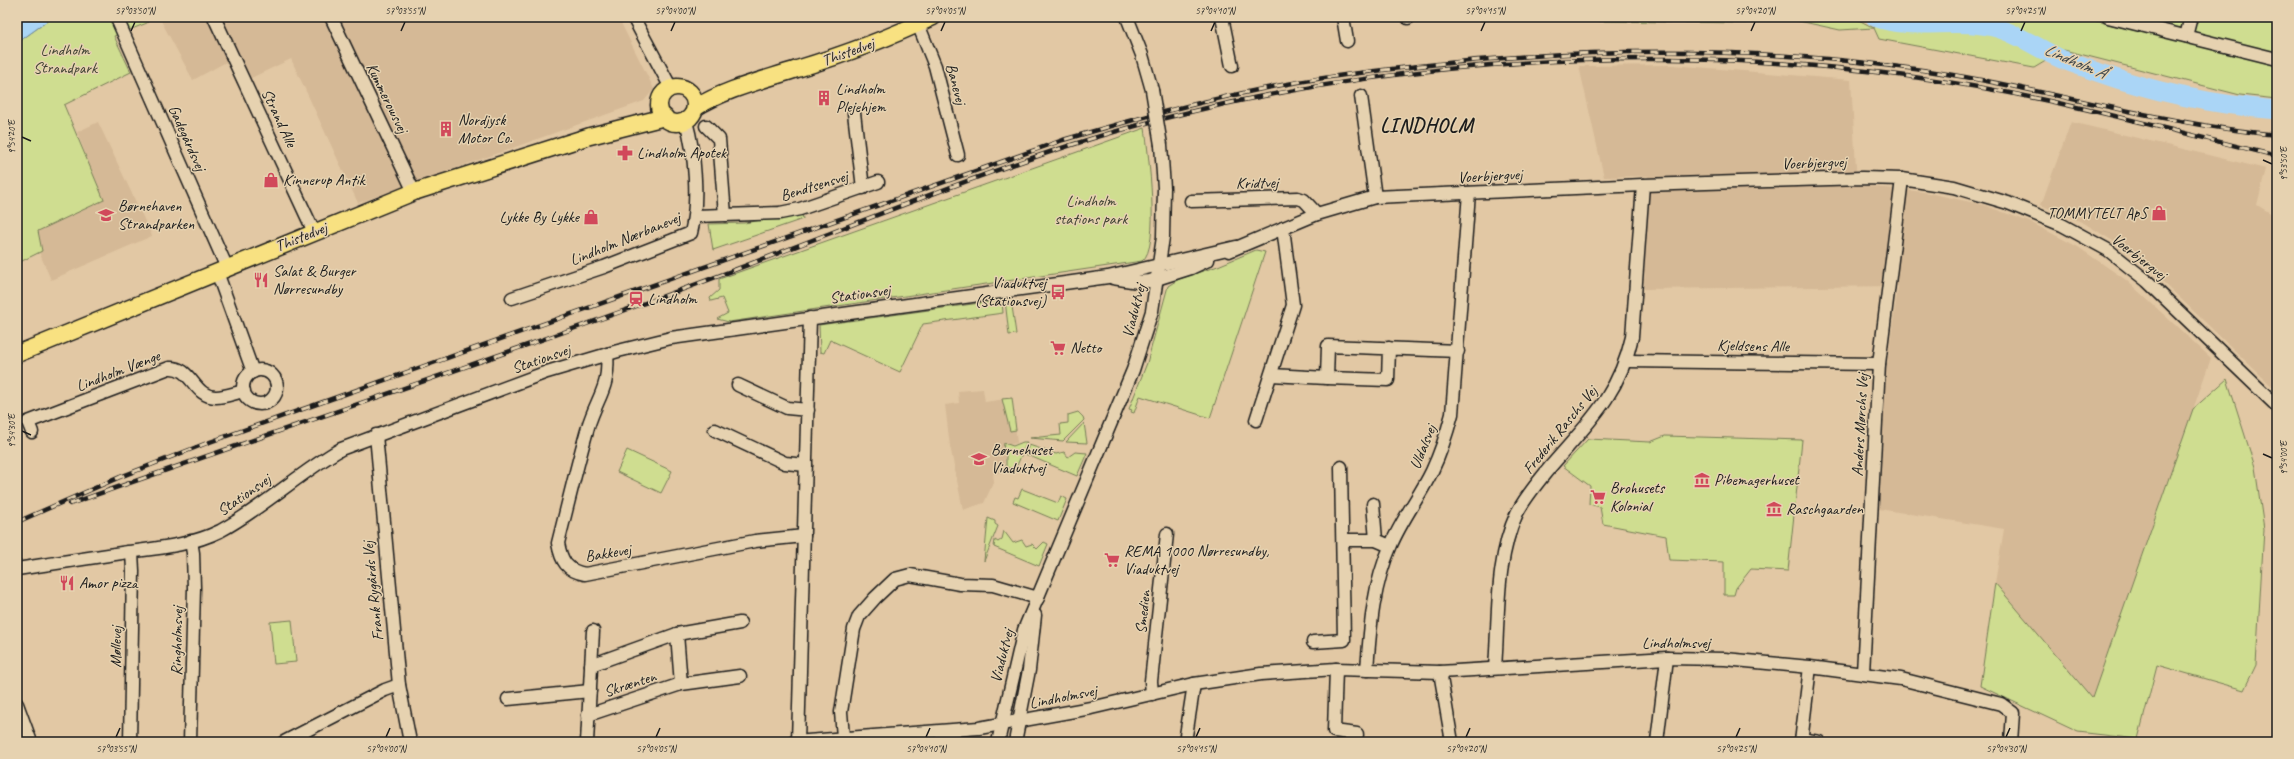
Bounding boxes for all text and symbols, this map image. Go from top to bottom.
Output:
text: 57°03'50"N [115,4,157,17]
text: 57°03'55"N [385,4,427,17]
text: 57°04'00"N [655,4,697,17]
text: 57°04'05"N [925,4,967,17]
text: 57°04'10"N [1195,4,1237,17]
text: 57°04'15"N [1465,4,1507,17]
text: 57°04'20"N [1735,4,1777,17]
text: 57°04'25"N [2005,4,2047,17]
street label: Thistedvej [819,33,878,71]
water label: Lindholm Å [2041,39,2114,85]
park label: Lindholm Strandpark [33,40,98,78]
street label: Kummerowsvej [361,60,413,138]
street label: Banevej [941,61,971,108]
place label: Lindholm Plejehjem [836,79,887,117]
street label: Strand Alle [257,86,302,152]
building icon: Lindholm Plejehjem [815,89,833,107]
street label: Gadegårdsvej [164,102,212,177]
place label: Nordjysk Motor Co. [458,110,513,148]
district label: LINDHOLM [1380,113,1475,138]
text: 9°54'20"E [5,118,18,154]
building icon: Nordjysk Motor Co. [437,120,455,138]
place label: Lindholm Apotek [637,143,727,163]
pharmacy icon: Lindholm Apotek [616,144,634,162]
text: 9°53'50"E [2277,145,2290,181]
street label: Voerbjergvej [1781,152,1848,174]
street label: Voerbjergvej [1457,164,1525,188]
street label: Bendtsensvej [778,165,853,206]
place label: Kinnerup Antik [283,170,366,190]
shop icon: Kinnerup Antik [262,171,280,189]
street label: Kridtvej [1236,173,1281,193]
park label: Lindholm stations park [1055,191,1129,229]
place label: Børnehaven Strandparken [118,196,195,234]
place label: TOMMYTELT ApS [2047,203,2149,223]
shop icon: TOMMYTELT ApS [2150,204,2168,222]
school or university icon: Børnehaven Strandparken [97,206,115,224]
place label: Lykke By Lykke [499,207,581,227]
street label: Lindholm Nærbanevej [567,207,686,270]
shop icon: Lykke By Lykke [582,208,600,226]
street label: Thistedvej [272,217,331,256]
street label: Voerbjergvej [2107,229,2172,286]
place label: Salat & Burger Nørresundby [273,261,357,299]
restaurant icon: Salat & Burger Nørresundby [252,271,270,289]
place label: Viaduktvej (Stationsvej) [975,273,1049,311]
street label: Stationsvej [829,280,893,308]
street label: Viaduktvej [1118,280,1151,340]
bus stop icon: Viaduktvej (Stationsvej) [1049,283,1067,301]
place label: Lindholm [648,289,698,309]
station icon: Lindholm [627,290,645,308]
street label: Kjeldsens Alle [1717,335,1791,357]
place label: Netto [1070,338,1104,358]
street label: Stationsvej [509,339,575,378]
supermarket icon: Netto [1049,339,1067,357]
street label: Lindholm Vænge [73,345,164,396]
street label: Anders Mørchs Vej [1847,371,1873,477]
street label: Frederik Raschs Vej [1518,381,1603,478]
text: 9°54'30"E [5,412,18,448]
street label: Uldalsvej [1405,420,1442,472]
text: 9°54'00"E [2277,439,2290,475]
place label: Børnehuset Viaduktvej [991,440,1054,478]
school or university icon: Børnehuset Viaduktvej [970,450,988,468]
street label: Stationsvej [213,468,276,521]
place label: Pibemagerhuset [1714,470,1801,490]
museum icon: Pibemagerhuset [1693,471,1711,489]
place label: Brohusets Kolonial [1610,478,1666,516]
supermarket icon: Brohusets Kolonial [1589,488,1607,506]
place label: Raschgaarden [1786,499,1864,519]
museum icon: Raschgaarden [1765,500,1783,518]
street label: Frank Rygårds Vej [358,539,388,642]
street label: Bakkevej [584,539,634,566]
place label: REMA 1000 Nørresundby, Viaduktvej [1124,541,1269,579]
supermarket icon: REMA 1000 Nørresundby, Viaduktvej [1103,551,1121,569]
place label: Amor pizza [79,573,139,593]
restaurant icon: Amor pizza [58,574,76,592]
street label: Smedien [1131,588,1155,635]
street label: Ringholmsvej [166,604,188,676]
street label: Møllevej [106,624,126,668]
street label: Viaduktvej [986,625,1019,685]
street label: Lindholmsvej [1642,633,1713,653]
street label: Skrænten [601,666,659,702]
street label: Lindholmsvej [1028,680,1101,713]
text: 57°03'55"N [96,742,138,755]
text: 57°04'00"N [366,742,408,755]
text: 57°04'05"N [636,742,678,755]
text: 57°04'10"N [906,742,948,755]
text: 57°04'15"N [1176,742,1218,755]
text: 57°04'20"N [1446,742,1488,755]
text: 57°04'25"N [1716,742,1758,755]
text: 57°04'30"N [1986,742,2028,755]

